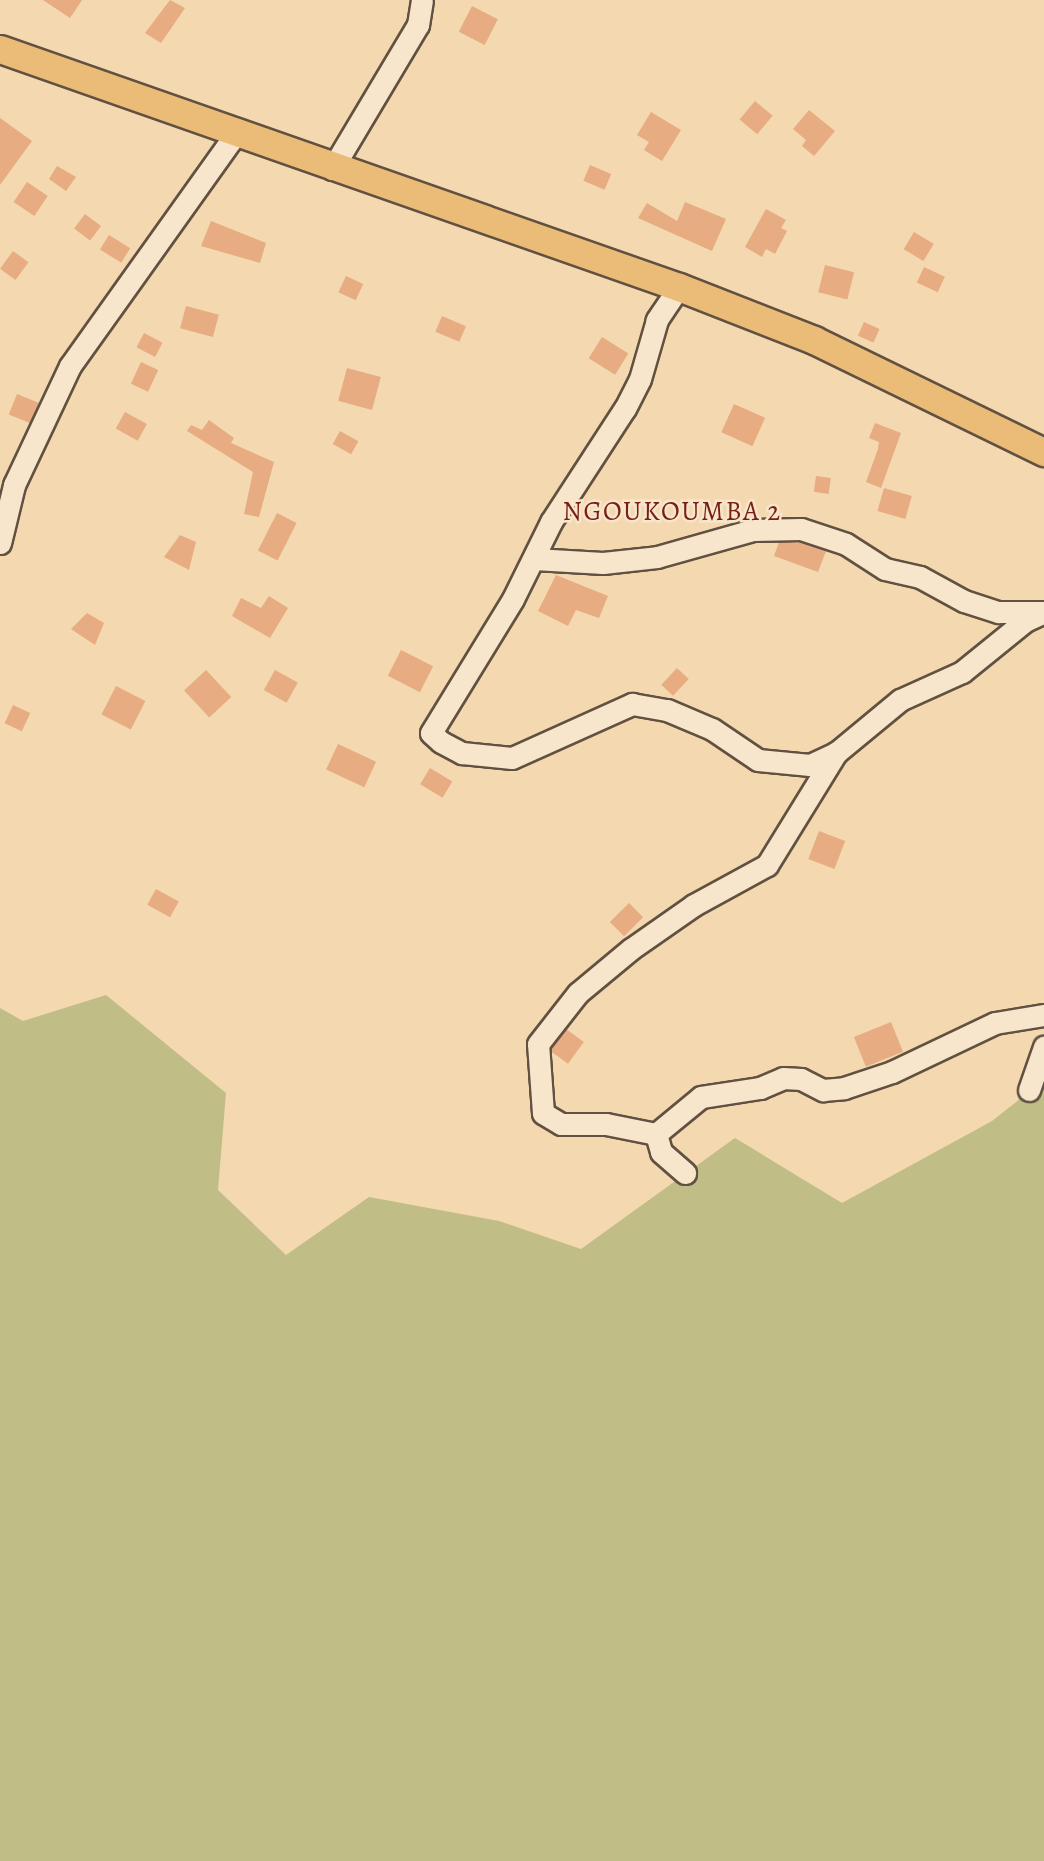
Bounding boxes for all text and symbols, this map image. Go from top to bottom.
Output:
district label: NGOUKOUMBA 2 [563,496,781,528]

